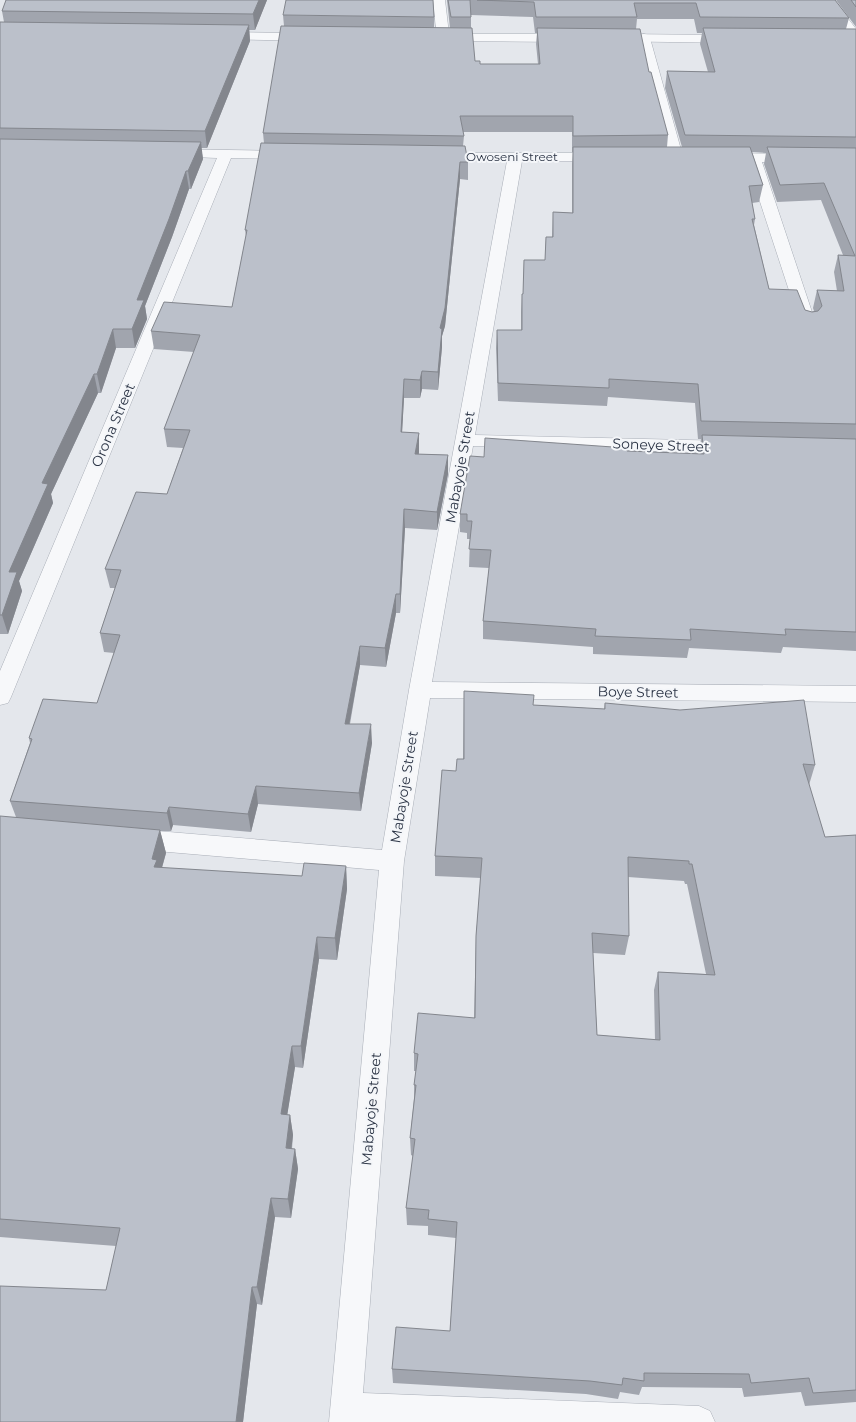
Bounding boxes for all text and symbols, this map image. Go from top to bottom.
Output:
street label: Owoseni Street [466,149,558,164]
street label: Orona Street [87,380,139,470]
street label: Mabayoje Street [441,409,479,524]
street label: Soneye Street [612,434,710,456]
street label: Boye Street [597,682,679,702]
street label: Mabayoje Street [386,729,422,844]
street label: Mabayoje Street [357,1051,385,1166]

